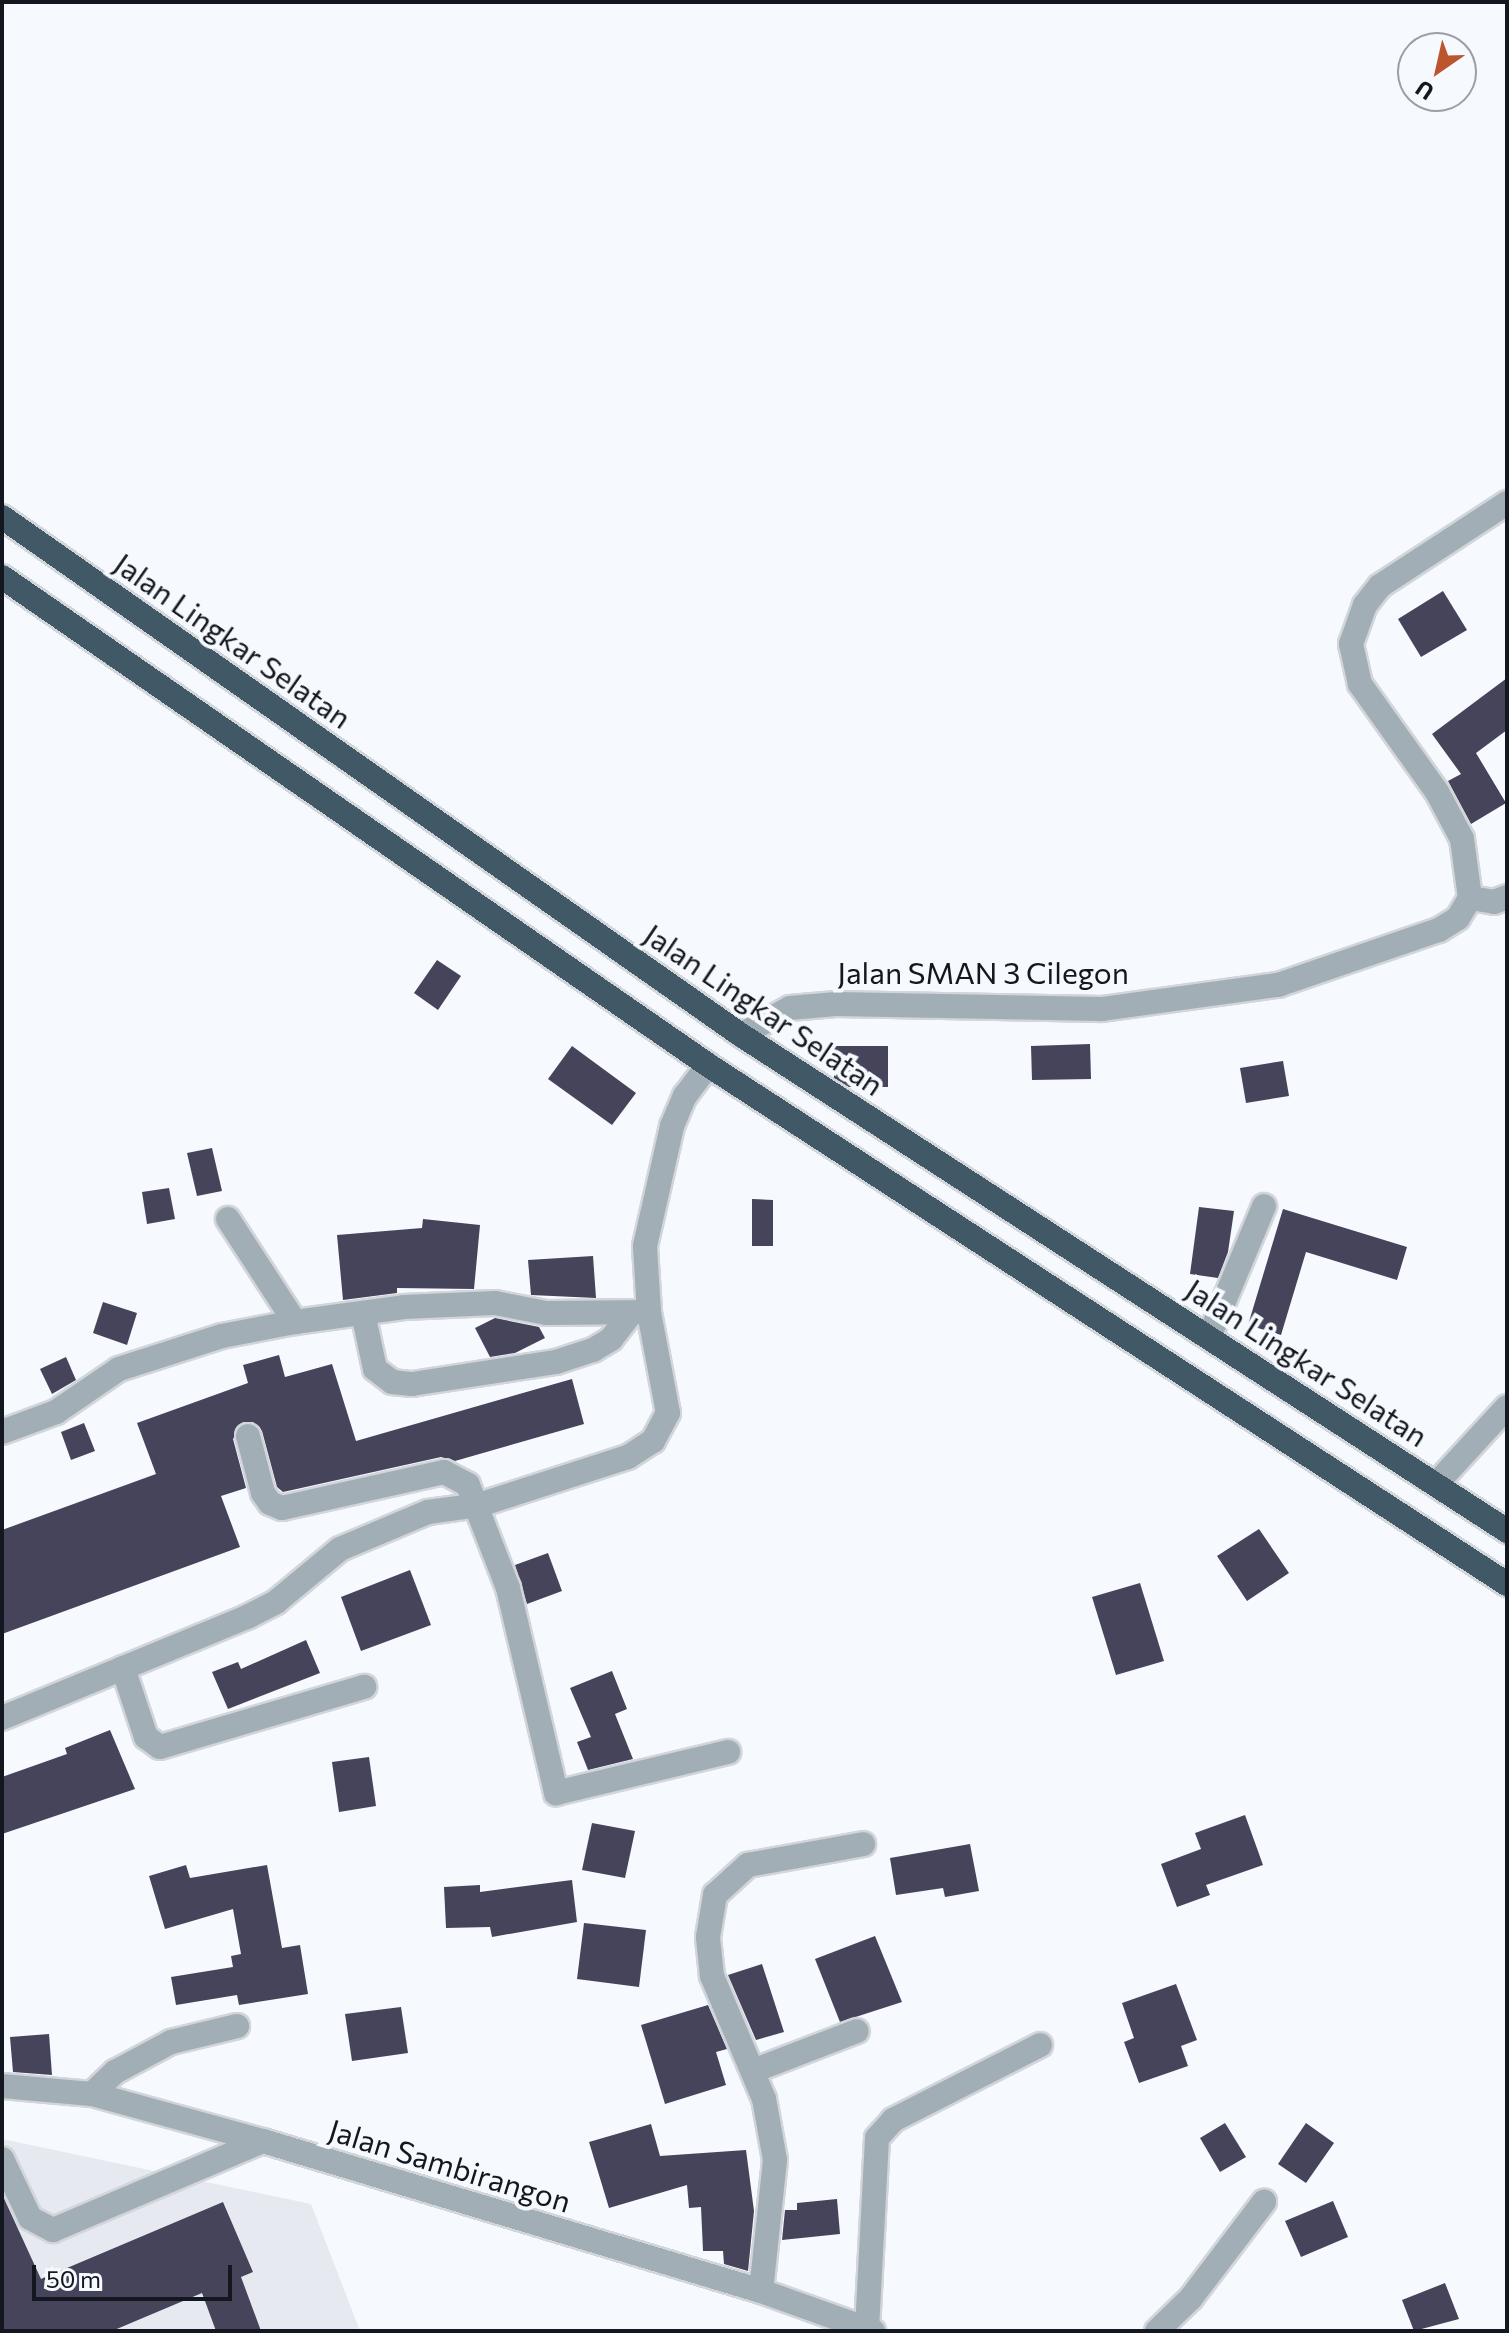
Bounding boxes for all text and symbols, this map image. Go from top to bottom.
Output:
north arrow [1397,32,1477,112]
text: U [1410,75,1439,106]
street label: Jalan Lingkar Selatan [108,545,358,735]
street label: Jalan Lingkar Selatan [638,916,890,1102]
street label: Jalan SMAN 3 Cilegon [837,954,1129,990]
street label: Jalan Lingkar Selatan [1180,1270,1434,1454]
street label: Jalan Sambirangon [325,2111,575,2219]
scale bar [36,2249,236,2299]
text: 50 m [46,2264,101,2293]

